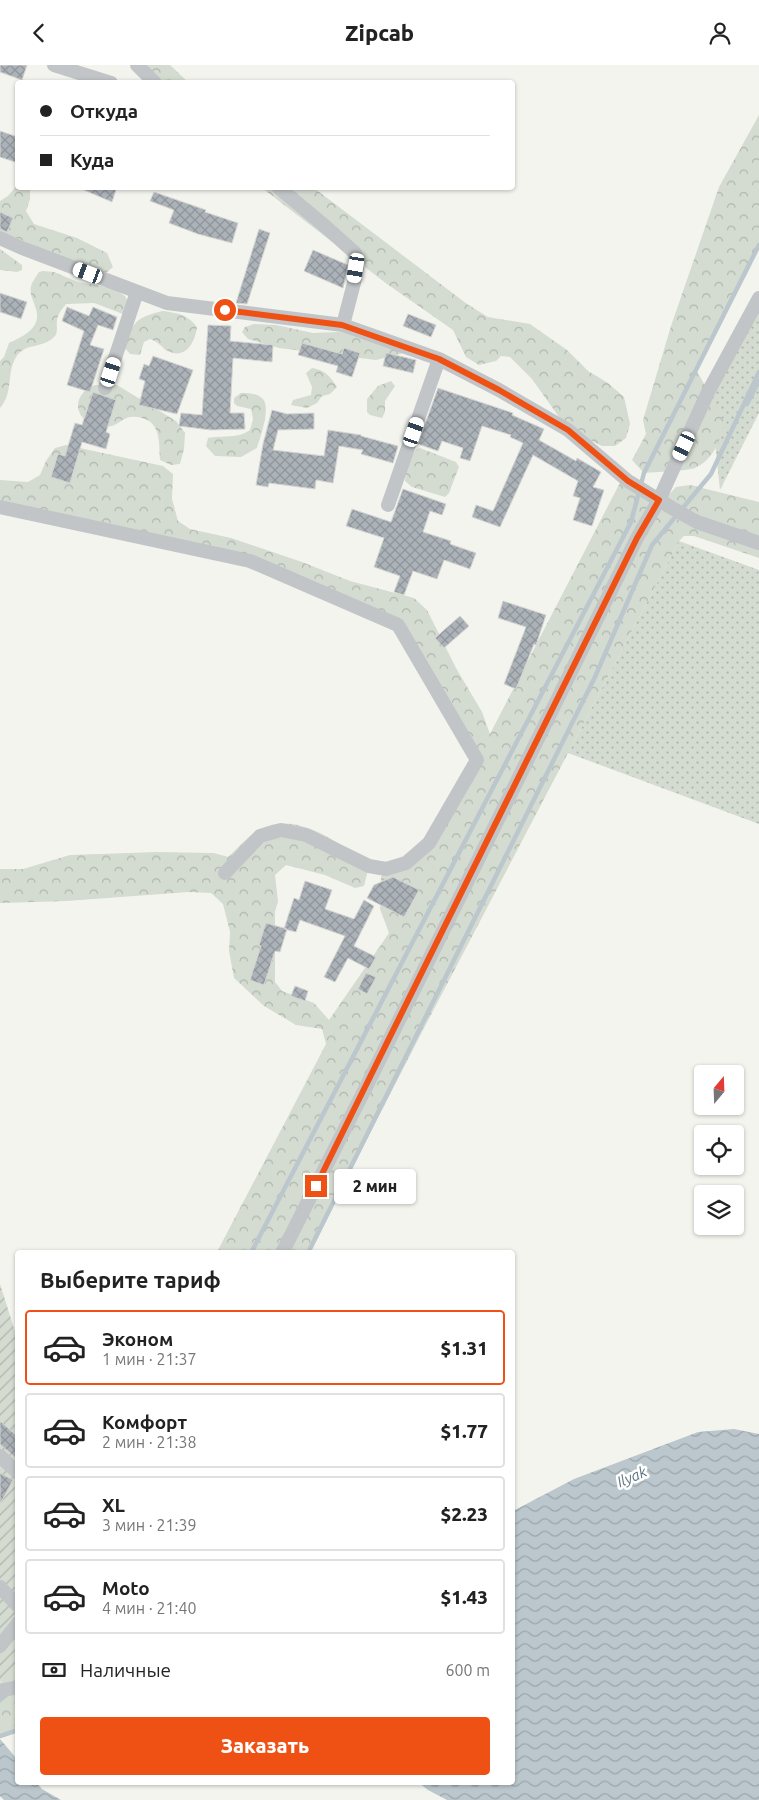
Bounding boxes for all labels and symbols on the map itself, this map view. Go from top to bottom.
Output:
car [346,252,365,284]
car [71,261,104,285]
route start [214,299,236,321]
car [99,355,122,389]
car [402,415,425,449]
car [670,429,697,463]
north arrow [694,1065,744,1115]
callout: 2 мин [334,1169,416,1203]
route end [305,1175,327,1197]
water label: Ilyak [614,1463,650,1490]

